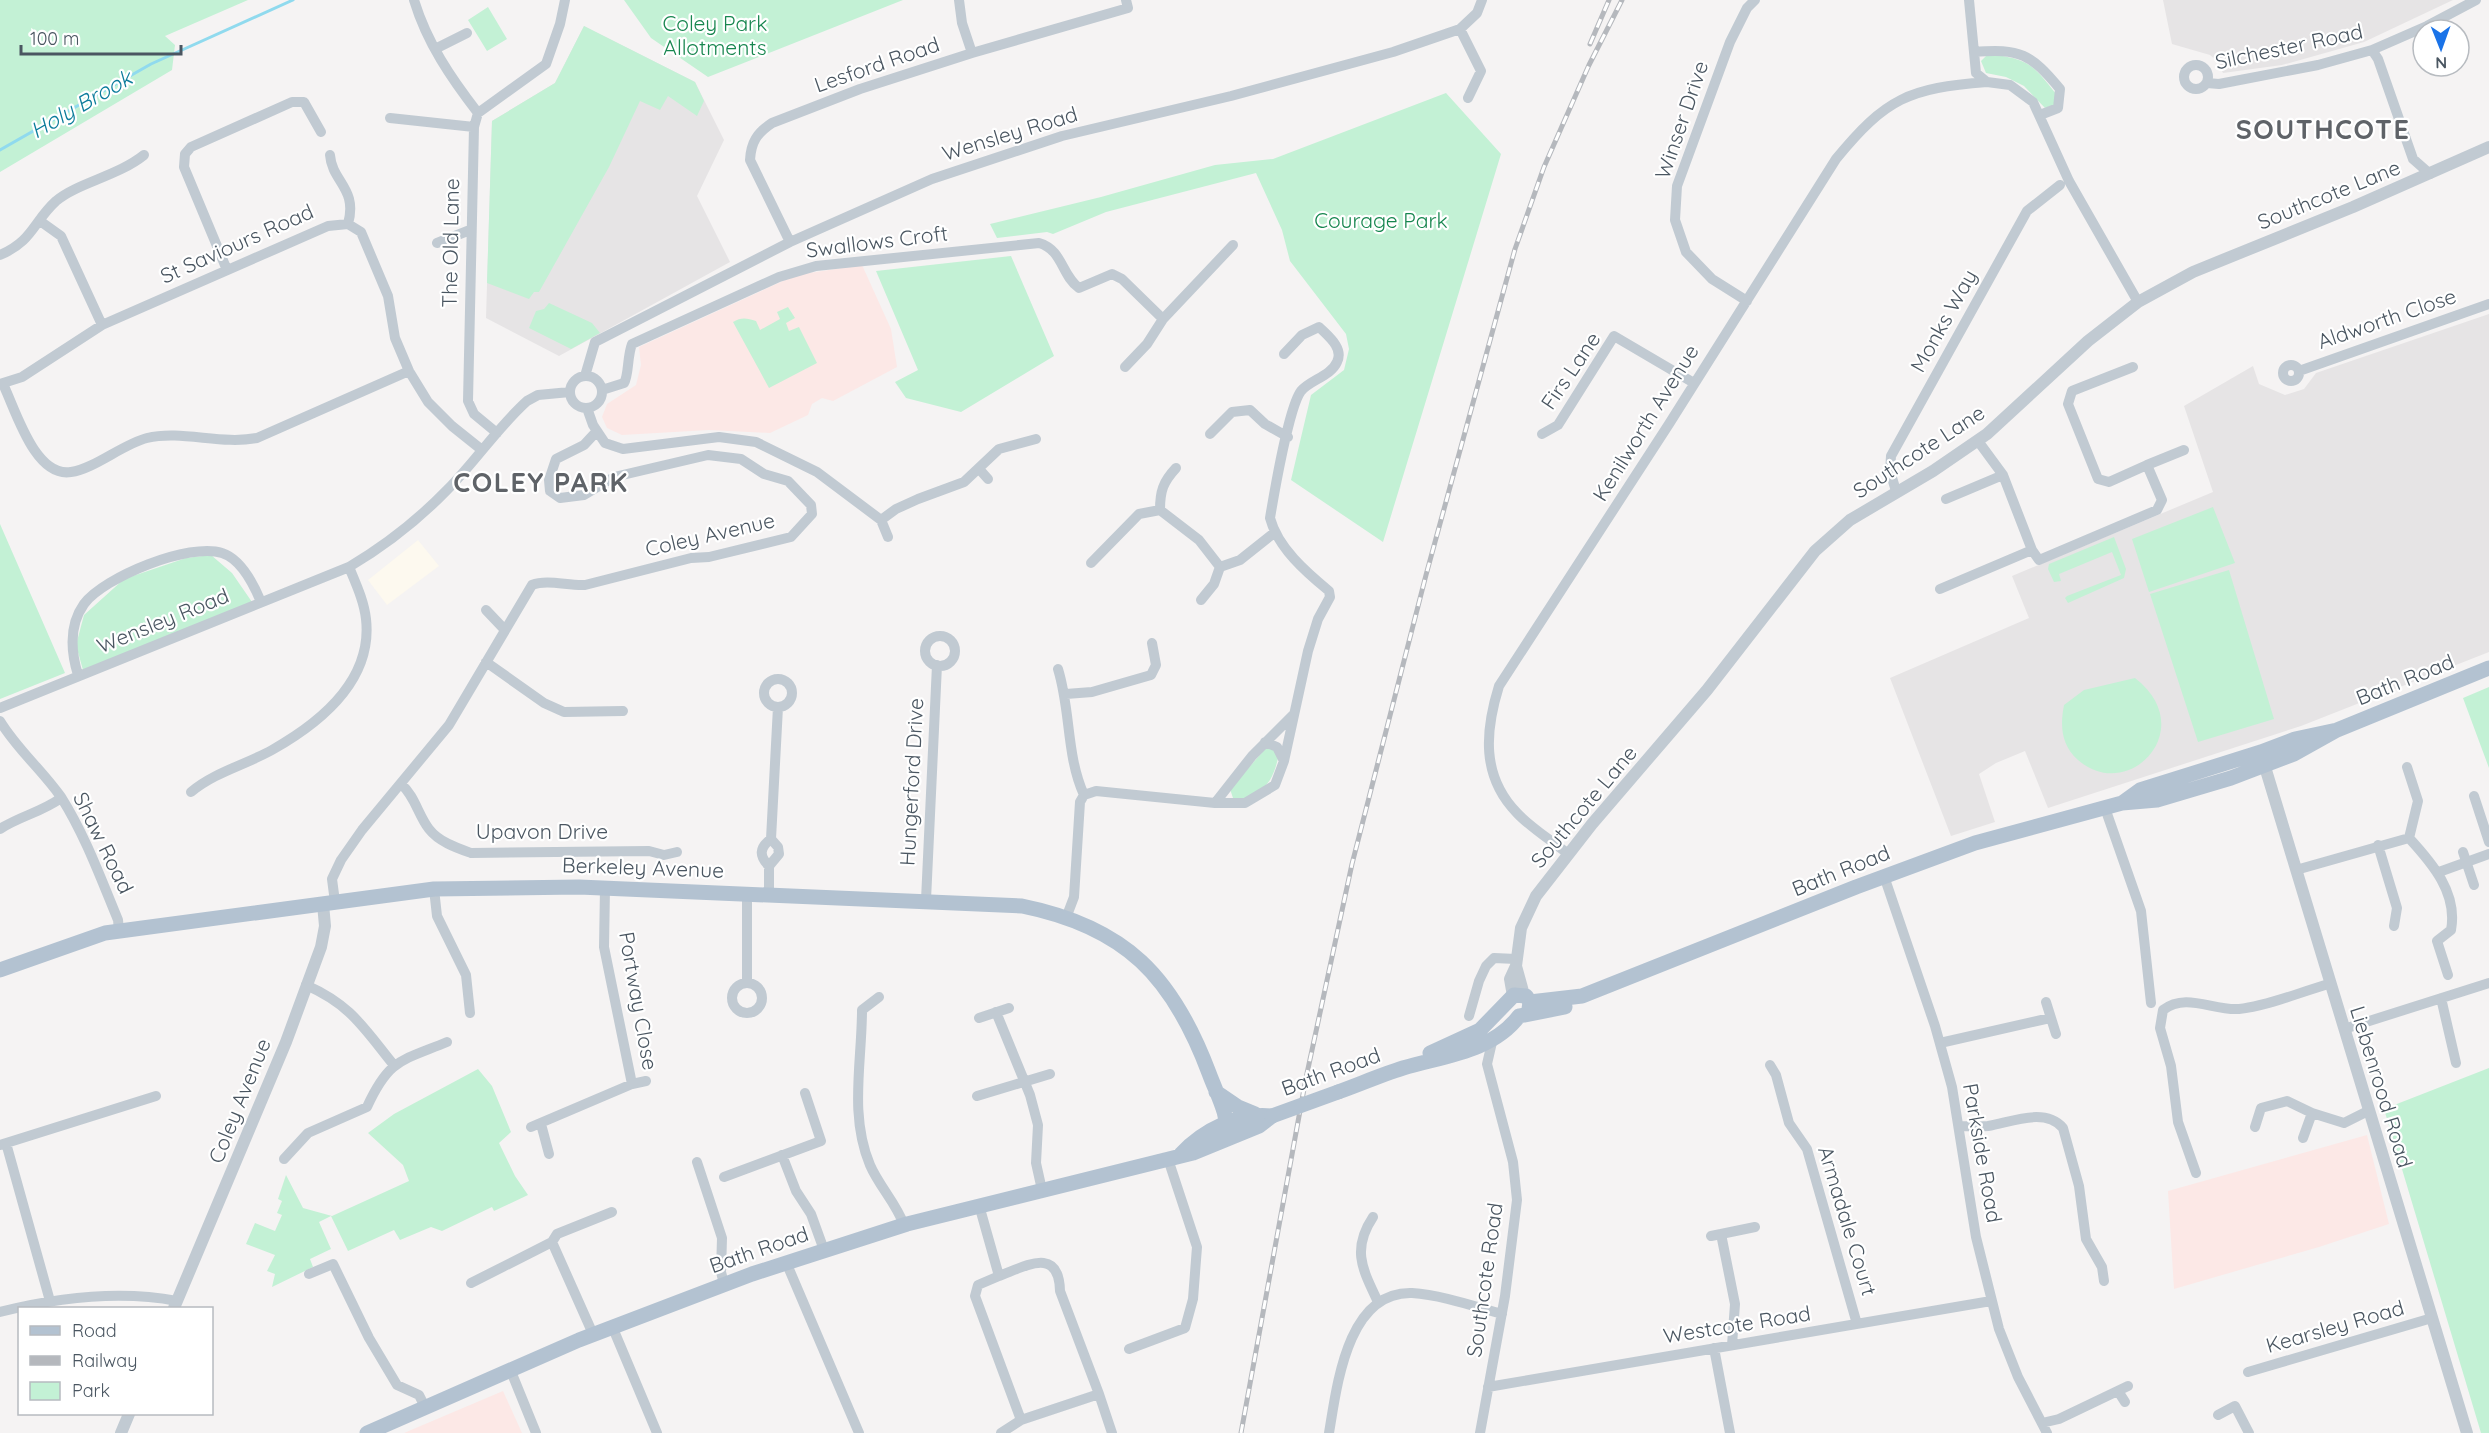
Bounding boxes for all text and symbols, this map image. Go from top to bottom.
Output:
park label: Coley Park Allotments [663,10,767,60]
scale bar [21,18,182,56]
street label: Silchester Road [2213,18,2365,74]
north arrow [2411,18,2471,78]
text: 100 m [30,27,79,50]
street label: Lesford Road [811,31,943,98]
text: N [2435,53,2447,73]
street label: Winser Drive [1649,57,1713,182]
water label: Holy Brook [25,63,139,144]
street label: Wensley Road [939,100,1080,166]
district label: SOUTHCOTE [2236,112,2410,146]
street label: Southcote Lane [2253,154,2404,235]
street label: The Old Lane [436,178,464,308]
street label: St Saviours Road [156,198,317,289]
park label: Courage Park [1314,207,1448,233]
street label: Swallows Croft [805,219,949,263]
street label: Monks Way [1904,265,1982,377]
street label: Aldworth Close [2314,282,2459,354]
street label: Firs Lane [1535,327,1606,414]
street label: Kenilworth Avenue [1586,339,1704,506]
street label: Southcote Lane [1848,399,1989,503]
district label: COLEY PARK [453,465,629,499]
street label: Coley Avenue [642,506,777,562]
street label: Wensley Road [93,582,232,658]
street label: Bath Road [2352,648,2457,710]
street label: Hungerford Drive [894,697,928,866]
street label: Southcote Lane [1525,740,1642,873]
street label: Shaw Road [68,787,140,898]
street label: Upavon Drive [476,818,608,844]
street label: Bath Road [1788,839,1893,901]
street label: Berkeley Avenue [562,851,724,883]
street label: Portway Close [614,930,664,1072]
street label: Liebenrood Road [2345,1003,2419,1171]
street label: Coley Avenue [202,1034,276,1167]
street label: Bath Road [1278,1041,1384,1101]
street label: Parkside Road [1958,1081,2008,1225]
street label: Armadale Court [1813,1143,1883,1299]
street label: Southcote Road [1460,1201,1508,1359]
street label: Bath Road [706,1220,812,1278]
street label: Kearsley Road [2263,1294,2407,1358]
street label: Westcote Road [1661,1300,1812,1349]
legend [18,1307,213,1415]
text: Road [72,1319,117,1342]
text: Railway [72,1349,138,1372]
text: Park [72,1379,110,1402]

